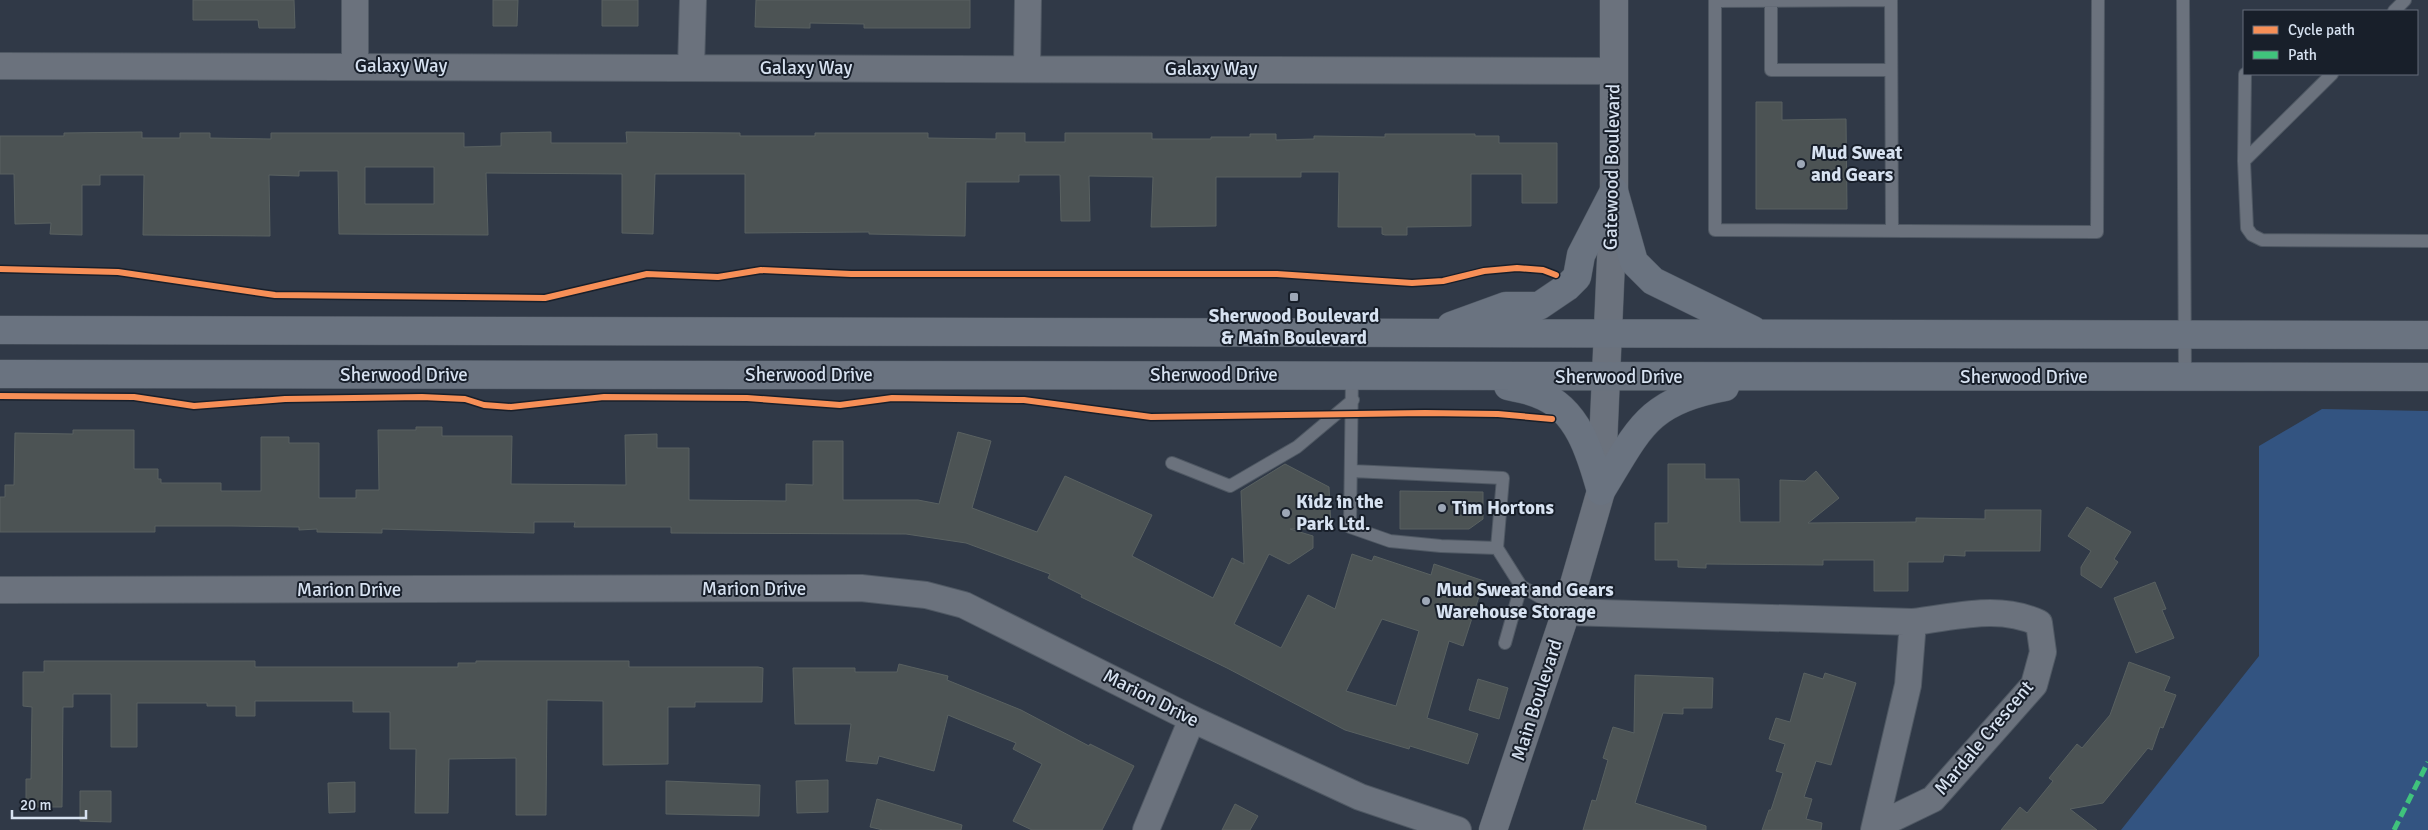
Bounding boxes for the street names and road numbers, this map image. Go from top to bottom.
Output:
street label: Galaxy Way [355,54,447,78]
street label: Galaxy Way [760,56,852,80]
street label: Galaxy Way [1165,57,1257,81]
street label: Gatewood Boulevard [1599,84,1625,250]
street label: Sherwood Drive [340,363,468,387]
street label: Sherwood Drive [745,363,873,387]
street label: Sherwood Drive [1150,363,1278,387]
street label: Sherwood Drive [1555,365,1683,389]
street label: Sherwood Drive [1960,365,2088,389]
street label: Marion Drive [702,577,806,601]
street label: Marion Drive [297,578,401,602]
street label: Main Boulevard [1506,636,1568,764]
street label: Marion Drive [1099,664,1203,732]
street label: Mardale Crescent [1929,676,2039,800]

